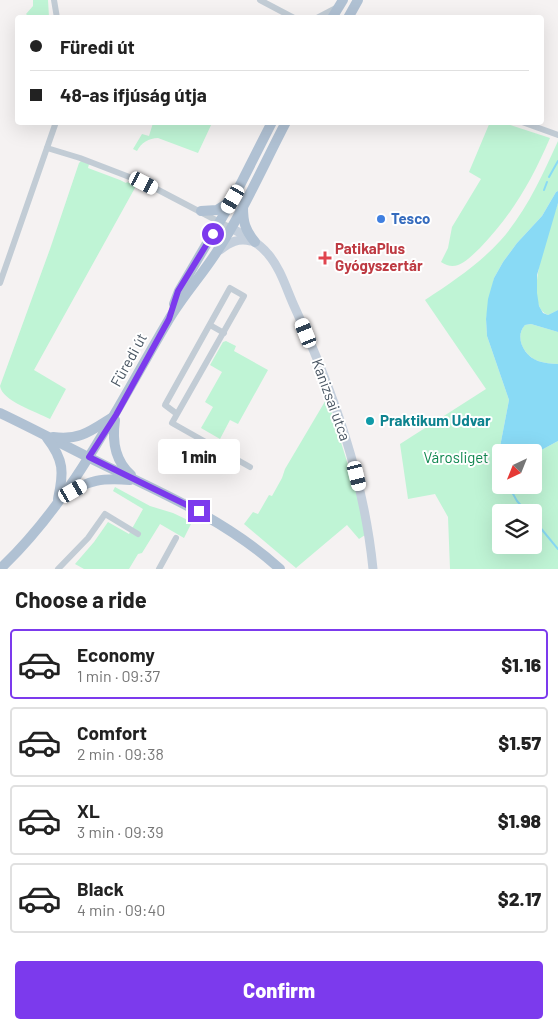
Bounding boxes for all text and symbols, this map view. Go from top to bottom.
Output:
text: Füredi út [60,35,135,58]
text: 48-as ifjúság útja [60,83,207,106]
car [127,170,160,196]
car [219,182,246,216]
place label: Tesco [391,209,430,227]
marker: Tesco [375,213,387,225]
route start [202,223,224,245]
place label: PatikaPlus Gyógyszertár [335,239,423,274]
marker: PatikaPlus Gyógyszertár [319,252,331,264]
car [293,316,318,350]
street label: Füredi út [106,330,150,389]
street label: Kanizsai utca [309,356,355,443]
place label: Praktikum Udvar [380,411,491,429]
marker: Praktikum Udvar [364,415,376,427]
callout: 1 min [158,438,240,474]
north arrow [492,444,542,494]
map controls [492,444,542,554]
text: 1 min [181,447,217,466]
park label: Városliget [423,448,489,466]
car [346,460,367,492]
car [56,477,89,505]
route end [188,500,210,522]
button: layers [492,504,542,554]
text: Choose a ride [15,586,147,612]
icon: car [17,642,62,687]
text: Economy [77,643,155,666]
text: $1.16 [501,653,541,676]
text: 1 min · 09:37 [77,666,160,685]
icon: car [17,720,62,765]
text: Comfort [77,721,147,744]
text: $1.57 [498,731,541,754]
text: 2 min · 09:38 [77,744,164,763]
icon: car [17,798,62,843]
text: XL [77,799,100,822]
text: $1.98 [498,809,541,832]
text: 3 min · 09:39 [77,822,164,841]
icon: car [17,876,62,921]
text: Black [77,877,124,900]
text: $2.17 [498,887,541,910]
text: 4 min · 09:40 [77,900,165,919]
button: Confirm [15,961,543,1019]

